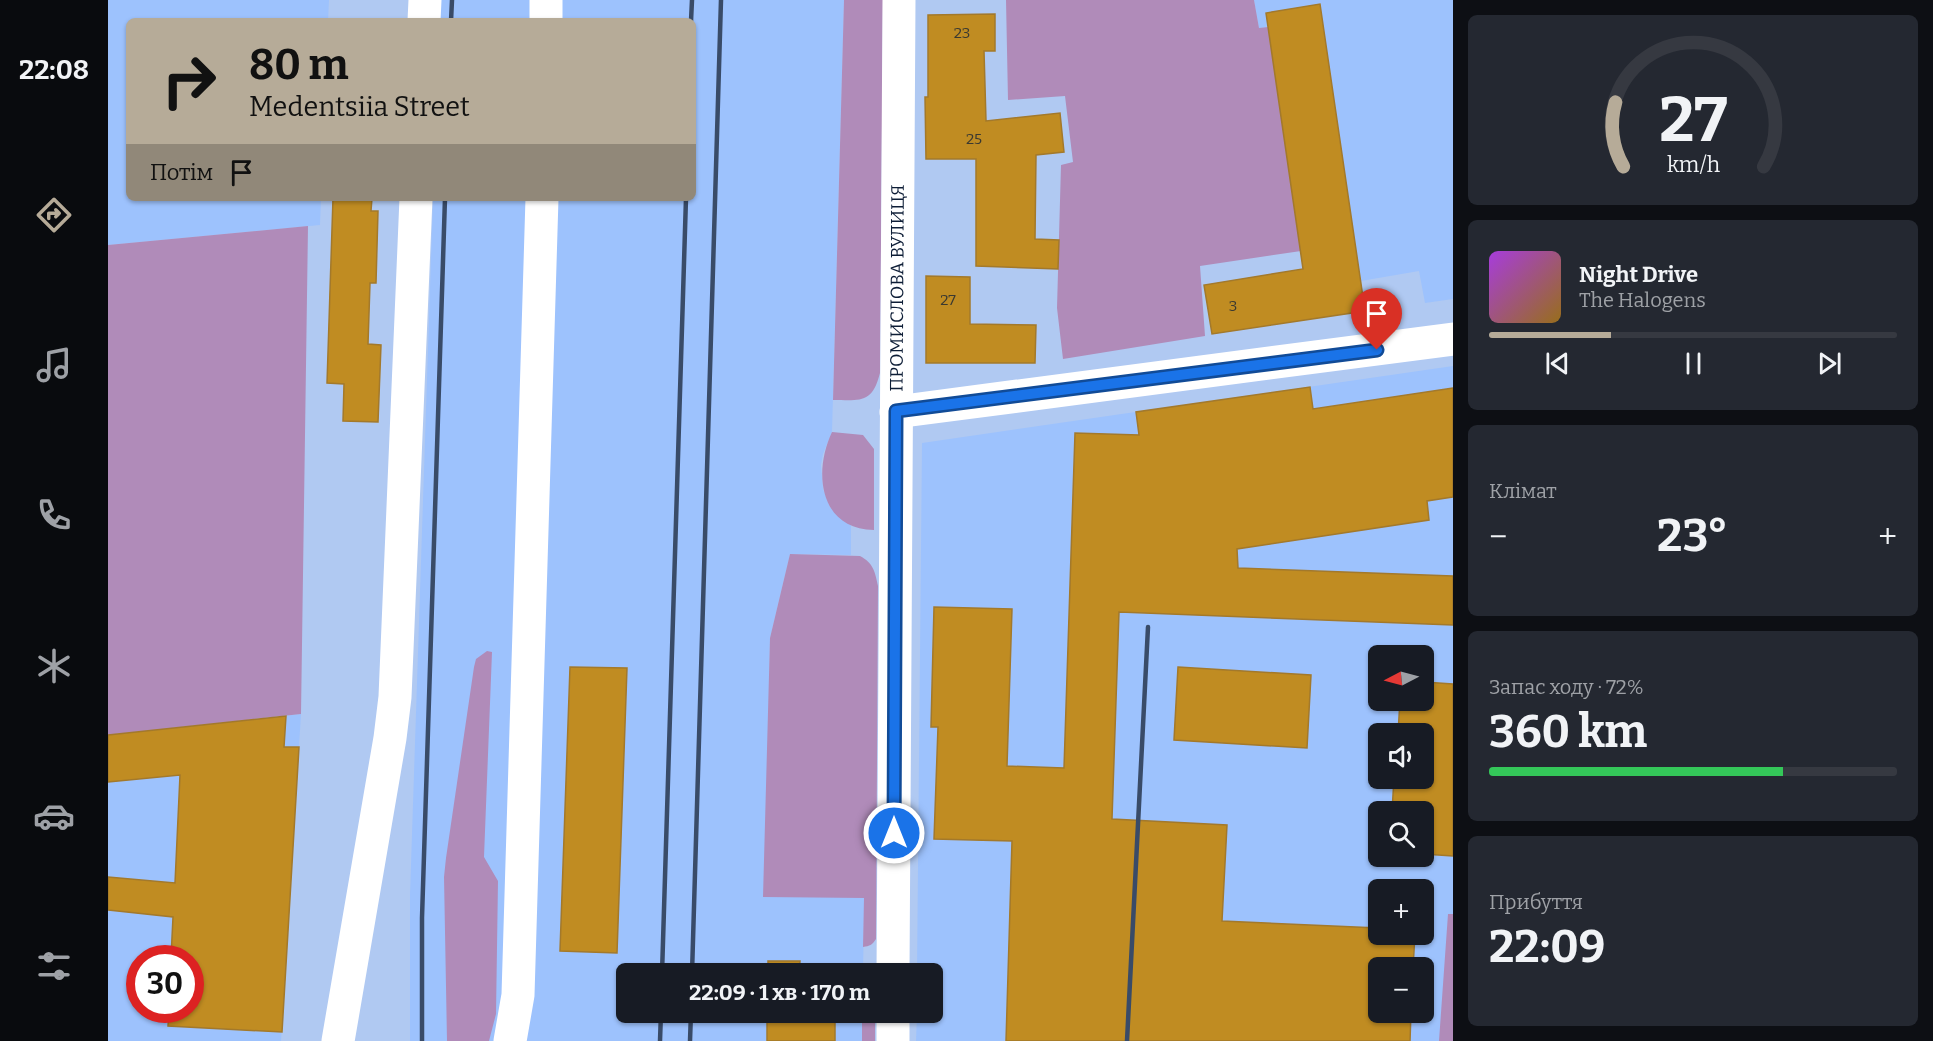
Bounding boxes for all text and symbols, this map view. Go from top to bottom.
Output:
house number: 23 [954,24,970,42]
text: 80 m [249,40,349,90]
icon: right [150,42,228,120]
text: 22:08 [19,54,89,86]
text: 27 [1659,83,1727,158]
text: Medentsiia Street [249,91,470,123]
house number: 25 [966,130,982,148]
text: km/h [1666,152,1720,178]
icon: arrive [225,156,258,189]
text: Потім [150,159,213,186]
street label: ПРОМИСЛОВА ВУЛИЦЯ [886,184,909,392]
icon: directions [33,194,75,236]
text: Night Drive [1579,261,1698,288]
pin [1351,288,1402,350]
text: The Halogens [1579,288,1706,312]
house number: 27 [940,291,956,309]
house number: 3 [1229,297,1237,315]
icon: arrive [1360,297,1393,330]
icon: music [33,344,75,386]
icon: previous [1541,347,1574,380]
icon: pause [1677,347,1710,380]
icon: next [1813,347,1846,380]
text: Клімат [1489,479,1557,503]
icon: phone [33,494,75,536]
text: 23° [1657,509,1728,563]
text: − [1489,517,1507,557]
text: + [1878,517,1897,557]
icon: climate [33,645,75,687]
north arrow [1368,645,1434,711]
map controls [1368,645,1434,1023]
text: Запас ходу · 72% [1489,675,1644,699]
text: 360 km [1489,705,1647,759]
button: sound [1368,723,1434,789]
icon: car [33,795,75,837]
position arrow [862,801,926,865]
button: search [1368,801,1434,867]
button: + [1368,879,1434,945]
text: Прибуття [1489,890,1583,914]
text: 22:09 [1489,920,1605,974]
icon: filters [33,945,75,987]
speed limit sign: 30 [126,945,204,1023]
button: − [1368,957,1434,1023]
text: 22:09 · 1 хв · 170 m [689,979,870,1006]

